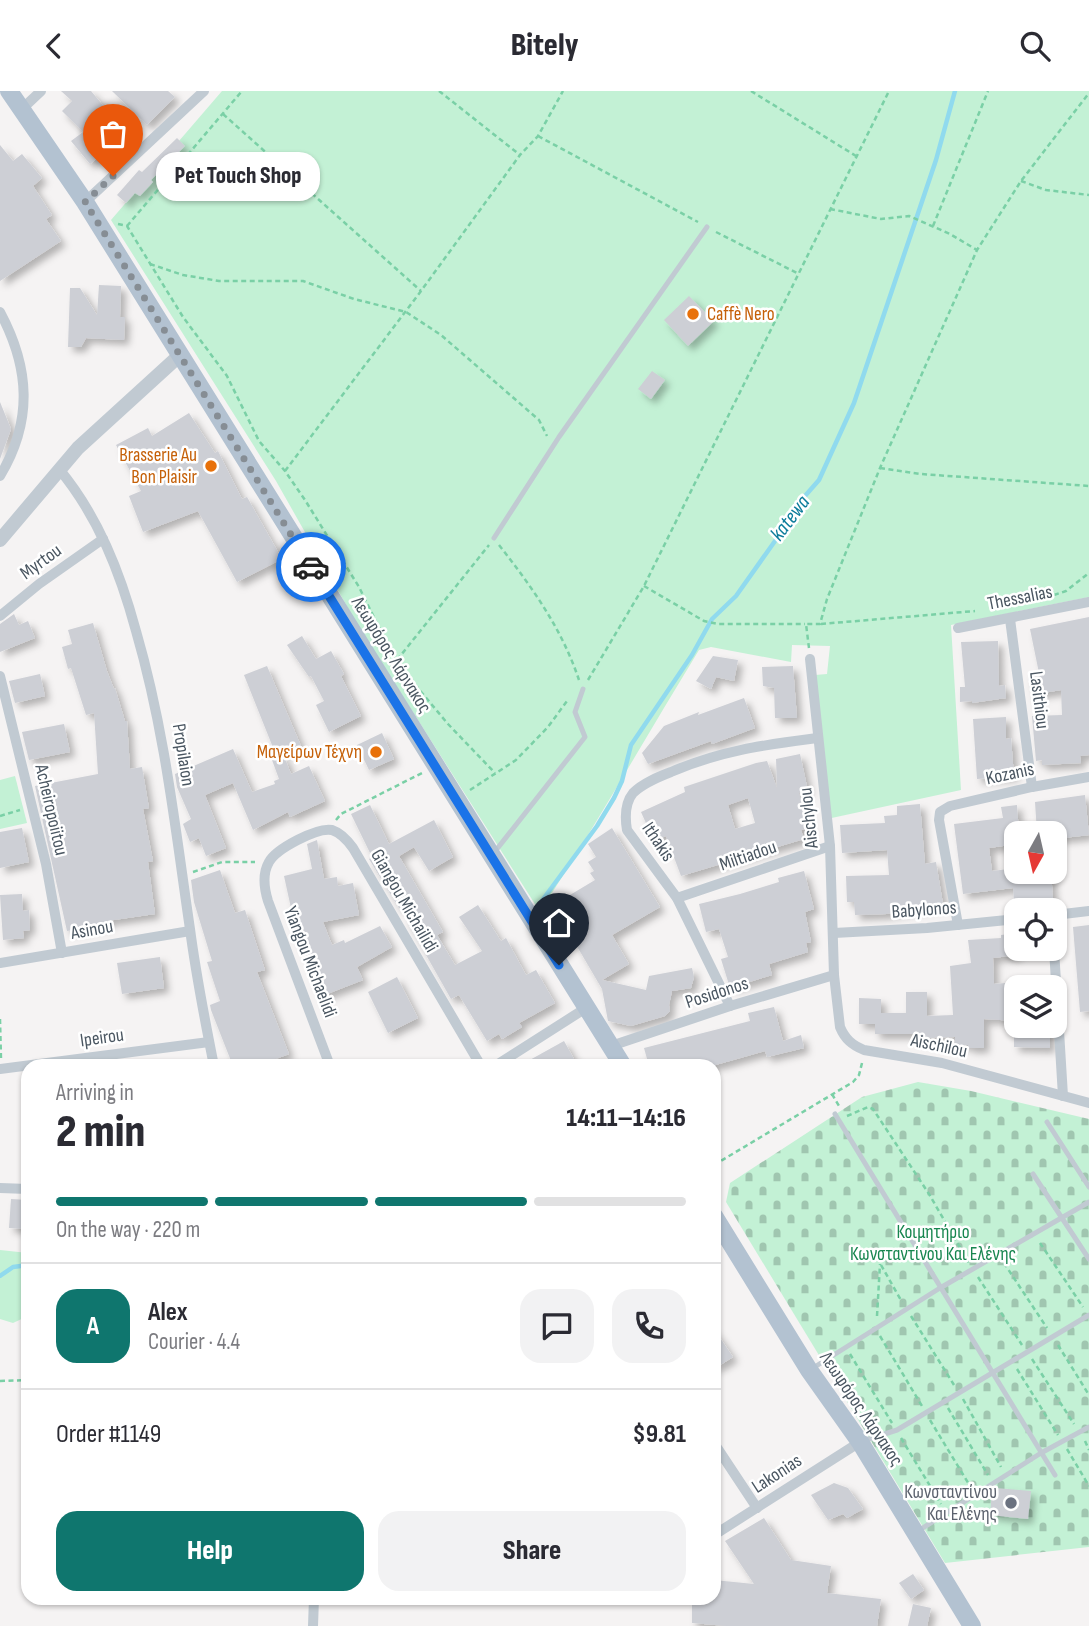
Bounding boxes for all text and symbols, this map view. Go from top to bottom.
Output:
text: Bitely [511,26,578,65]
icon: back [35,27,73,65]
icon: search [1016,27,1054,65]
pin [83,104,143,176]
icon: bag [94,115,132,153]
callout: Pet Touch Shop [155,151,320,201]
text: Pet Touch Shop [175,162,301,190]
place label: Caffè Nero [707,303,775,326]
marker: Caffè Nero [685,306,701,322]
place label: Brasserie Au Bon Plaisir [119,444,198,489]
marker: Brasserie Au Bon Plaisir [203,458,219,474]
water label: katewa [765,490,815,546]
courier [276,532,346,602]
street label: Myrtou [16,539,66,585]
icon: car [292,548,330,586]
street label: Thessalias [986,580,1055,616]
street label: Λεωφόρος Λάρνακος [345,592,436,718]
street label: Lasithiou [1024,670,1054,730]
street label: Propilaion [167,722,199,788]
place label: Μαγείρων Τέχνη [257,741,362,764]
marker: Μαγείρων Τέχνη [368,744,384,760]
street label: Kozanis [984,758,1036,790]
street label: Acheiropoiitou [29,761,73,858]
street label: Aischylou [794,787,824,850]
street label: Ithakis [637,818,680,866]
north arrow [1004,821,1068,884]
map controls [1004,821,1067,1038]
street label: Miltiadou [716,836,780,876]
street label: Giangou Michailidi [365,845,443,957]
pin [529,893,589,965]
street label: Babylonos [891,896,957,924]
button: locate [1004,898,1067,961]
street label: Yiangou Michaelidi [278,903,342,1021]
icon: home [540,904,578,942]
street label: Asinou [68,915,115,945]
street label: Posidonos [683,972,752,1014]
button: layers [1004,975,1067,1038]
street label: Ipeirou [79,1024,125,1052]
street label: Aischilou [908,1029,969,1063]
text: Arriving in [56,1079,134,1107]
text: 14:11–14:16 [566,1103,686,1134]
text: 2 min [56,1105,145,1160]
text: On the way · 220 m [56,1216,200,1244]
park label: Κοιμητήριο Κωνσταντίνου Και Ελένης [850,1221,1016,1266]
button: chat [520,1289,594,1363]
button: phone [612,1289,686,1363]
text: Alex [148,1297,188,1328]
text: A [87,1311,99,1342]
text: Courier · 4.4 [148,1328,240,1356]
street label: Λεωφόρος Λάρνακος [814,1347,908,1471]
text: Order #1149 [56,1419,161,1450]
text: $9.81 [632,1419,686,1450]
street label: Lakonias [748,1449,806,1499]
place label: Κωνσταντίνου Και Ελένης [904,1481,997,1526]
marker: Κωνσταντίνου Και Ελένης [1003,1495,1019,1511]
button: Help [56,1511,364,1591]
button: Share [378,1511,686,1591]

